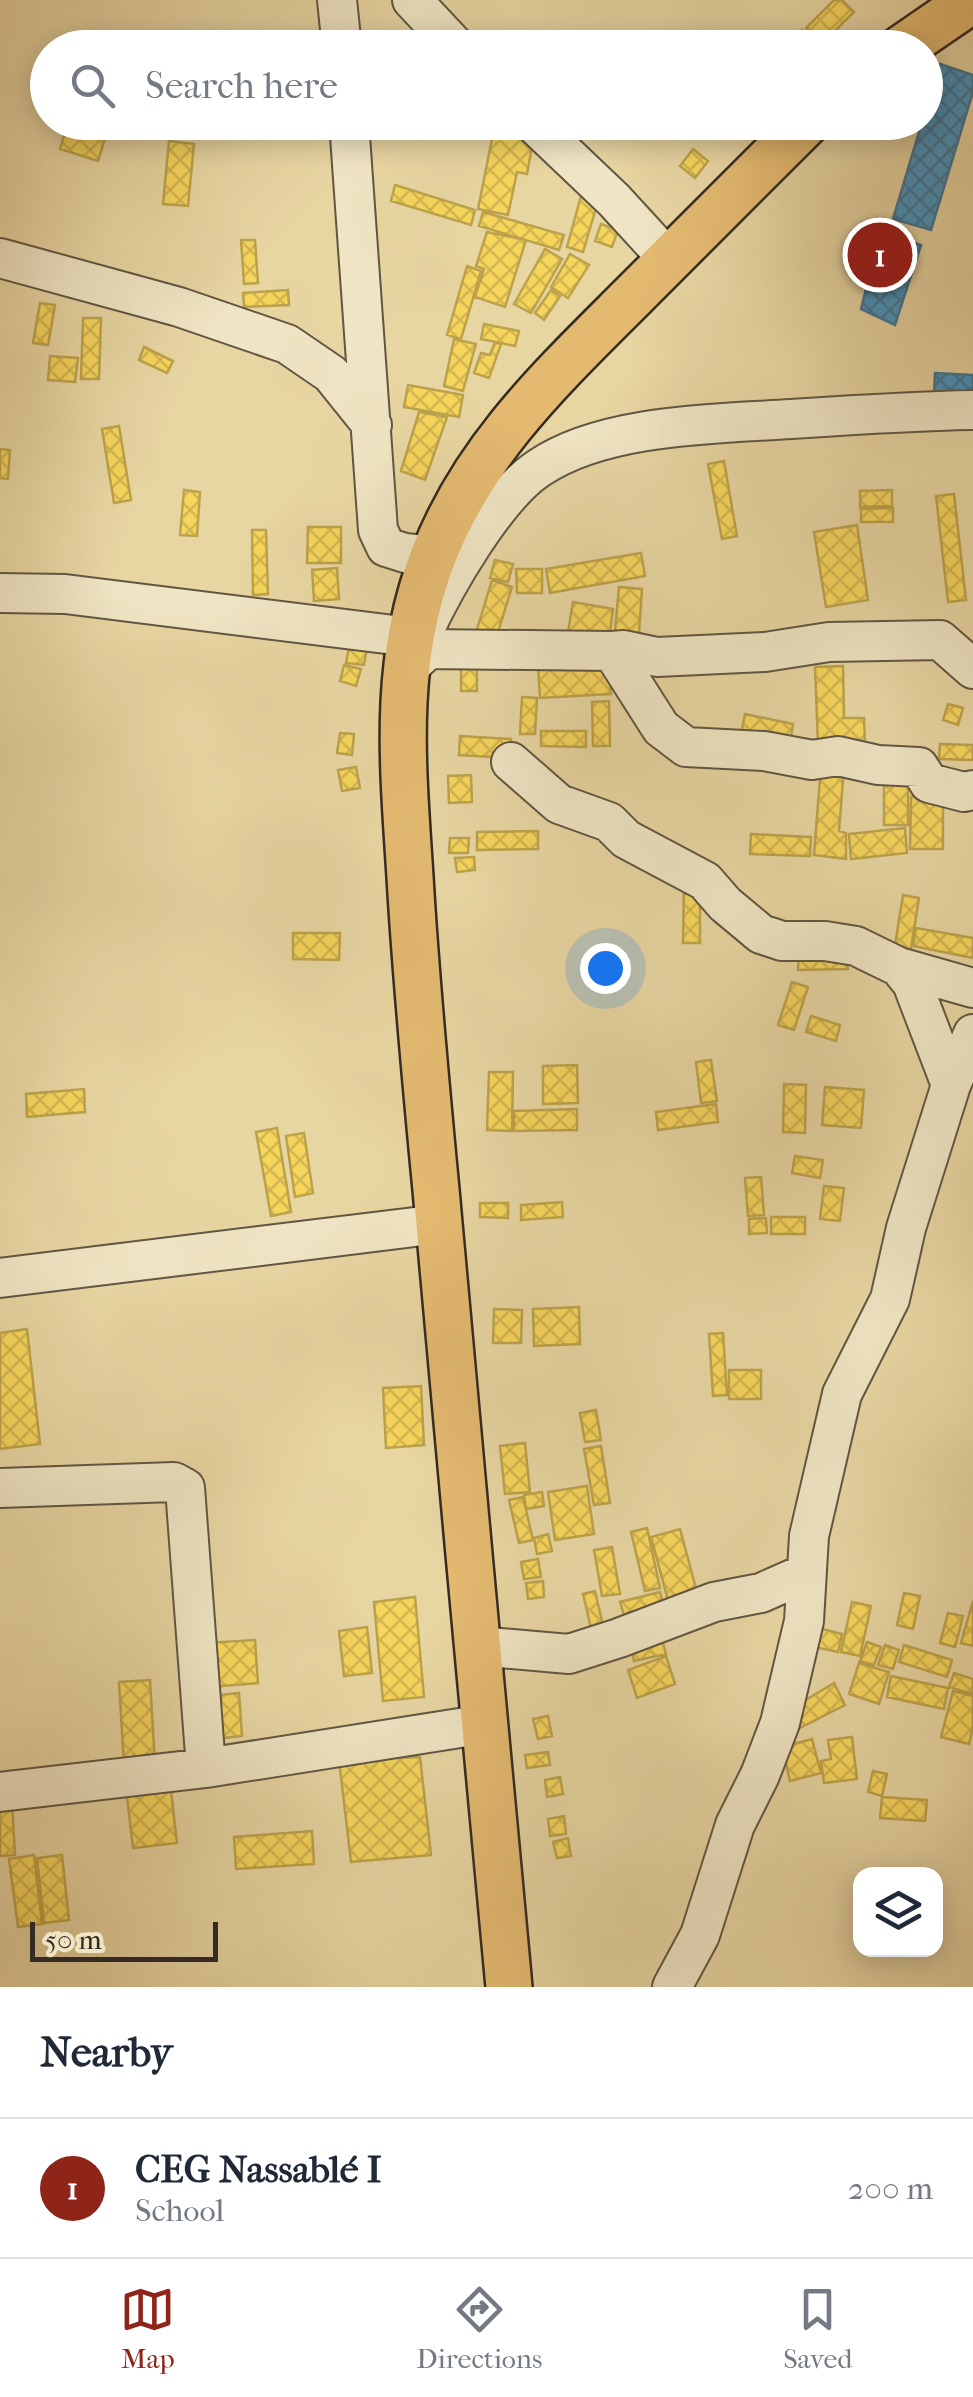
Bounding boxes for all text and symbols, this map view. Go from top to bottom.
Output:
search box [30,30,943,140]
icon: search [65,58,120,113]
text: Search here [145,63,338,108]
pin: 1 [848,218,912,292]
your location [580,943,631,994]
map controls [853,1867,943,1957]
button: layers [853,1867,943,1957]
scale bar [30,1917,218,1962]
text: 50 m [45,1923,102,1956]
text: Nearby [40,2028,172,2077]
text: CEG Nassablé I [135,2147,382,2192]
text: 1 [67,2170,78,2207]
text: 200 m [848,2170,933,2207]
text: School [135,2192,224,2229]
tab: Map [120,2282,175,2375]
tab: Directions [416,2282,542,2375]
tab: Saved [783,2282,853,2375]

